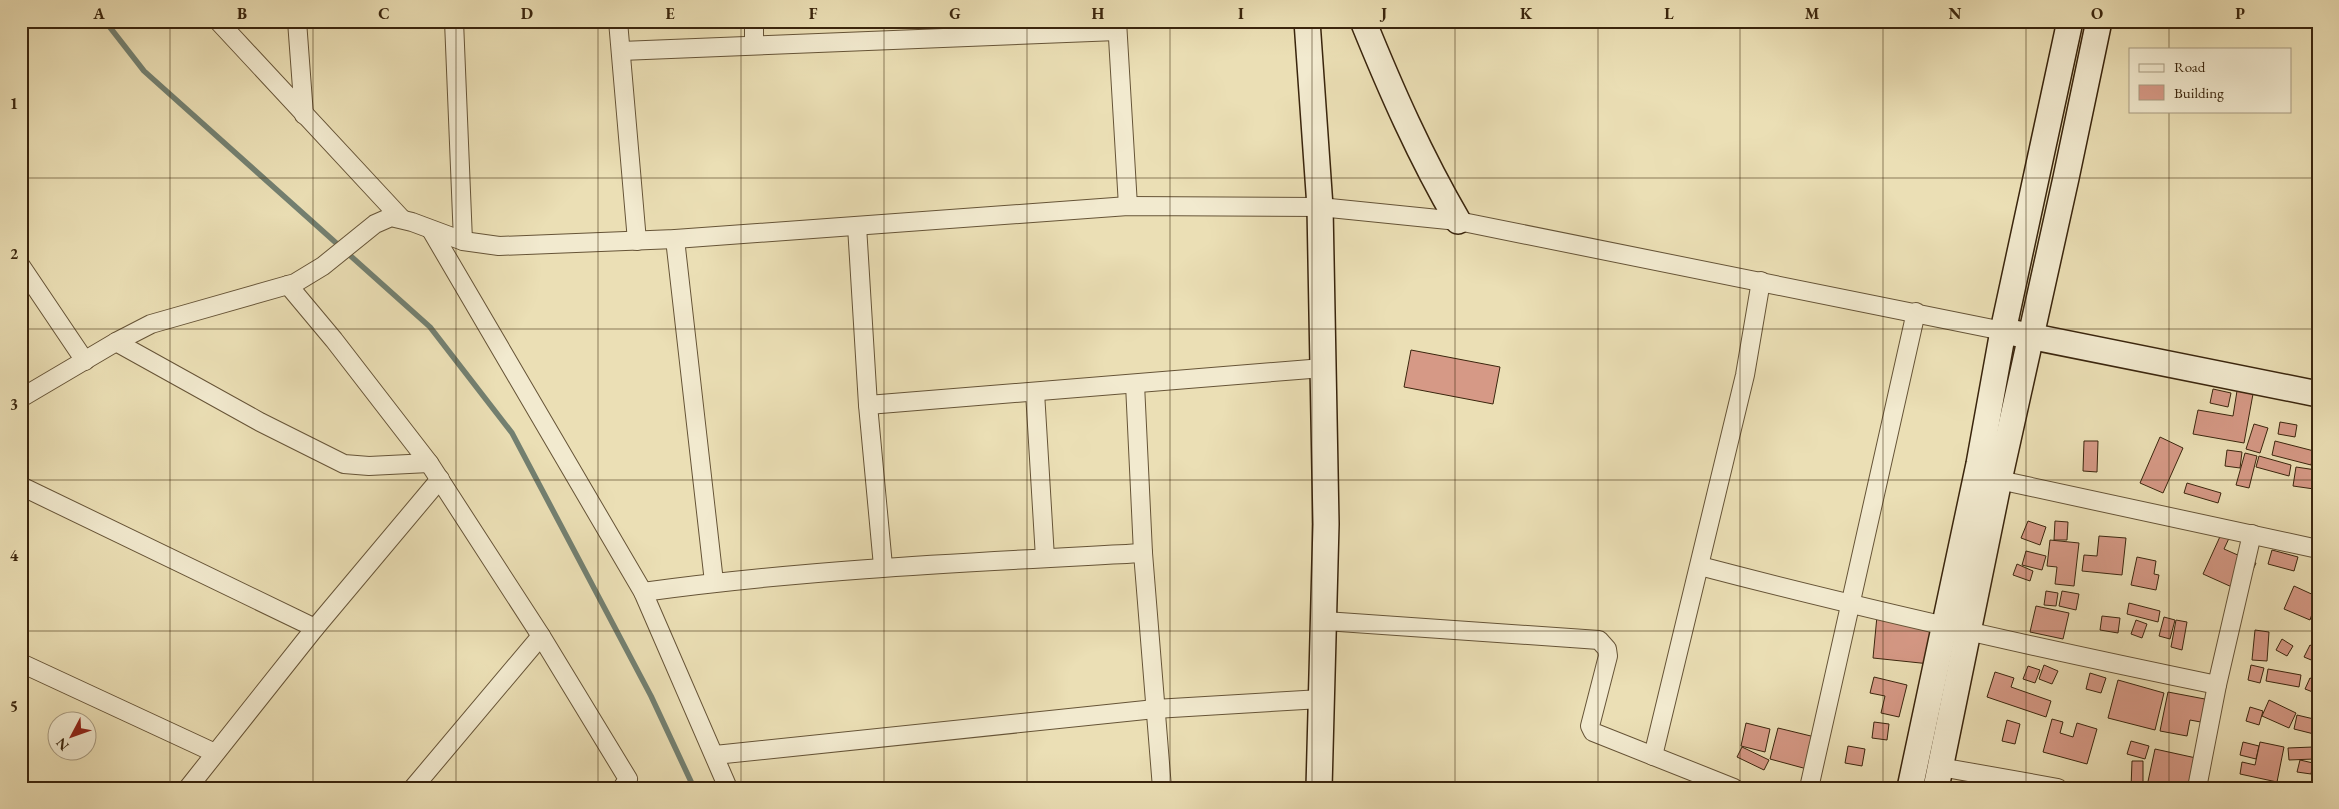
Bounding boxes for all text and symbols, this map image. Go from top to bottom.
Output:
text: A [92,3,105,24]
text: B [237,3,247,24]
text: C [378,3,390,24]
text: D [521,3,533,24]
text: E [665,3,675,24]
text: F [809,3,818,24]
text: G [949,3,961,24]
text: H [1092,3,1105,24]
text: I [1238,3,1244,24]
text: J [1379,3,1387,24]
text: K [1520,3,1533,24]
text: L [1664,3,1674,24]
text: M [1805,3,1820,24]
text: N [1949,3,1962,24]
text: O [2091,3,2103,24]
text: P [2235,3,2245,24]
legend [2129,48,2292,112]
text: Road [2174,57,2206,76]
text: Building [2174,83,2224,102]
text: 1 [10,93,18,114]
text: 2 [10,243,19,264]
text: 3 [10,394,18,415]
text: 4 [10,545,19,566]
text: 5 [10,696,18,717]
north arrow [48,712,98,762]
text: N [51,734,73,755]

